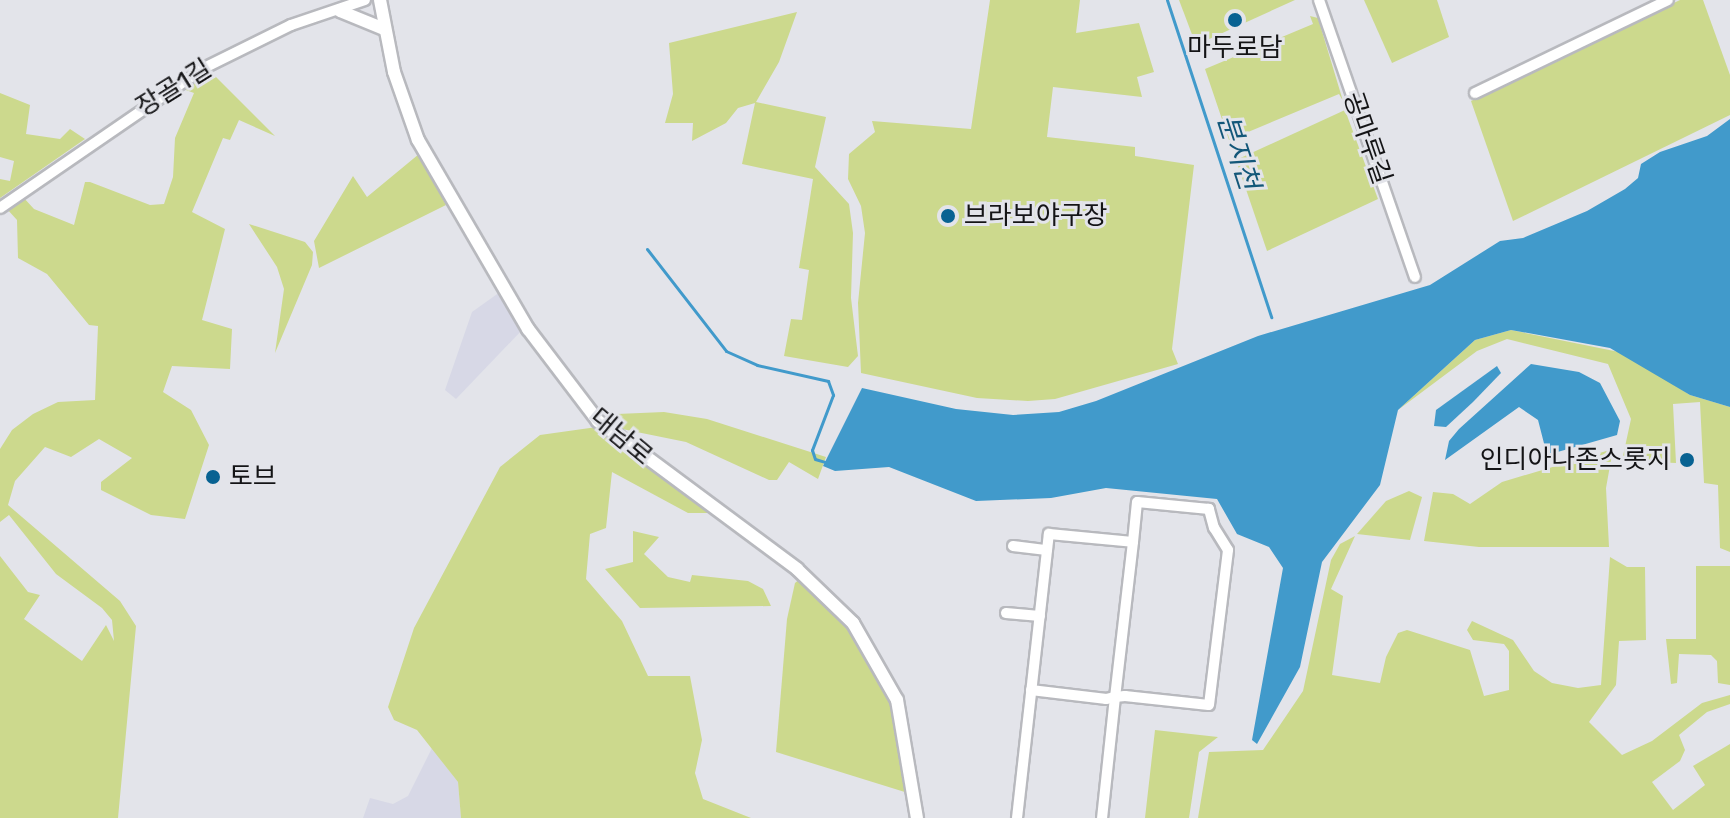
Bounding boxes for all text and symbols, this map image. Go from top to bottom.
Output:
marker: 마두로담 [1226,11,1244,29]
place label: 마두로담 [1187,32,1283,64]
street label: 장골1길 [131,53,217,123]
street label: 공마루길 [1337,88,1397,188]
water label: 분지천 [1210,110,1266,194]
place label: 브라보야구장 [964,200,1108,232]
marker: 브라보야구장 [939,207,957,225]
street label: 대남로 [583,402,659,472]
place label: 인디아나존스롯지 [1480,444,1671,476]
marker: 인디아나존스롯지 [1678,451,1696,469]
place label: 토브 [229,461,277,493]
marker: 토브 [204,468,222,486]

